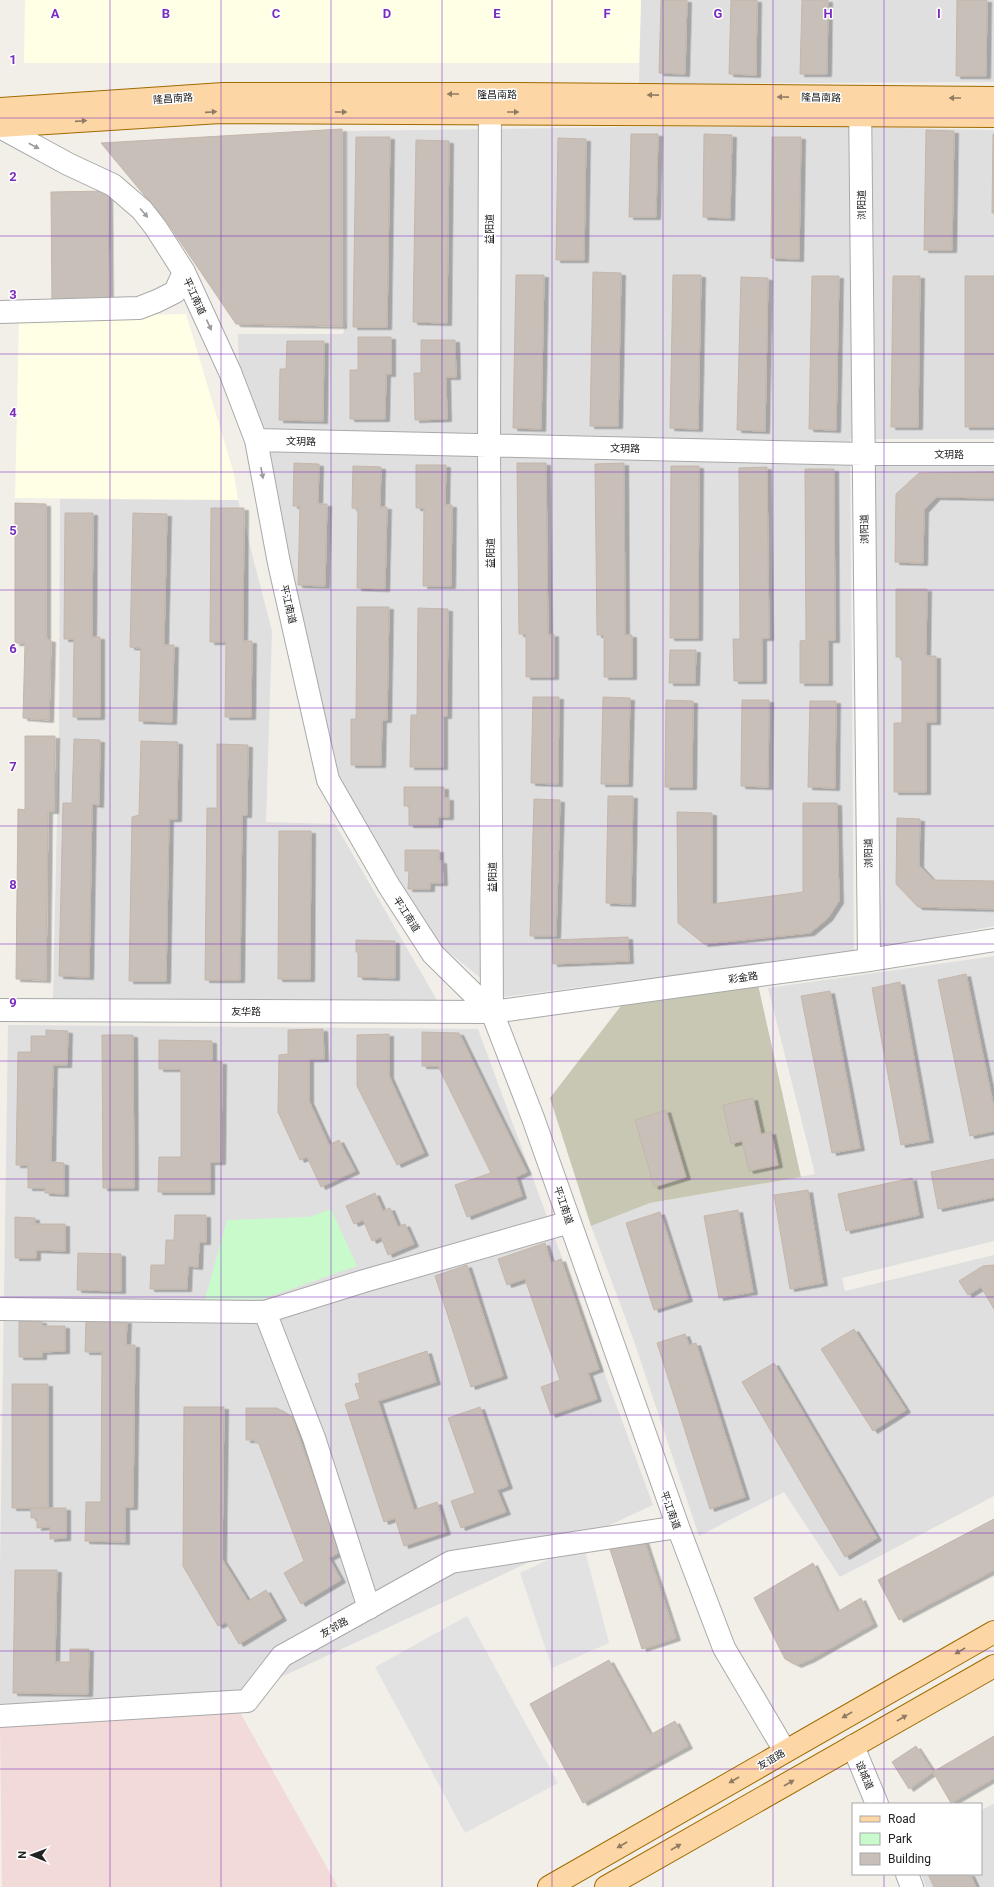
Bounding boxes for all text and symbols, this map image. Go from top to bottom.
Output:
text: A [51,6,60,21]
text: B [162,6,170,21]
text: C [272,6,281,21]
text: D [383,6,391,21]
text: E [493,6,501,21]
text: F [603,6,611,21]
text: G [714,6,723,21]
text: H [823,6,833,21]
text: I [937,6,941,21]
text: 1 [9,52,17,67]
street label: 隆昌南路 [477,89,517,100]
one-way arrow [446,91,459,97]
street label: 隆昌南路 [153,92,193,105]
one-way arrow [646,92,659,98]
street label: 隆昌南路 [801,92,841,103]
one-way arrow [776,94,789,100]
one-way arrow [948,95,961,101]
one-way arrow [205,109,217,116]
one-way arrow [335,109,348,115]
one-way arrow [507,109,520,115]
one-way arrow [75,117,87,124]
one-way arrow [28,142,40,149]
text: 2 [9,169,17,184]
street label: 浏阳道 [856,190,867,220]
one-way arrow [140,208,149,218]
street label: 益阳道 [484,214,495,244]
street label: 平江南道 [181,276,208,317]
text: 3 [9,287,17,302]
one-way arrow [206,320,212,332]
text: 4 [9,405,17,420]
street label: 文玥路 [286,436,316,447]
street label: 文玥路 [610,443,640,454]
street label: 文玥路 [934,449,964,460]
one-way arrow [260,467,266,479]
street label: 浏阳道 [859,514,870,544]
text: 5 [9,523,17,538]
street label: 益阳道 [485,538,496,568]
street label: 平江南道 [279,583,298,625]
text: 6 [9,641,17,656]
text: 7 [9,759,17,774]
street label: 浏阳道 [863,838,874,868]
street label: 益阳道 [487,862,498,892]
text: 8 [9,877,17,892]
street label: 平江南道 [391,895,422,934]
street label: 彩金路 [727,970,759,985]
text: 9 [9,995,17,1010]
street label: 友华路 [231,1006,261,1017]
street label: 平江南道 [552,1184,575,1226]
street label: 平江南道 [659,1489,683,1531]
street label: 友邻路 [318,1615,350,1640]
one-way arrow [954,1648,966,1655]
one-way arrow [841,1712,853,1719]
one-way arrow [896,1715,908,1722]
street label: 友谊路 [756,1747,787,1772]
street label: 谊城道 [854,1759,875,1791]
one-way arrow [728,1777,740,1784]
one-way arrow [783,1779,795,1786]
legend [852,1803,982,1875]
text: Road [888,1812,916,1826]
text: Park [888,1832,913,1846]
north arrow [12,1835,52,1875]
one-way arrow [616,1842,628,1849]
one-way arrow [670,1844,682,1851]
text: N [16,1851,29,1859]
text: Building [888,1852,931,1866]

